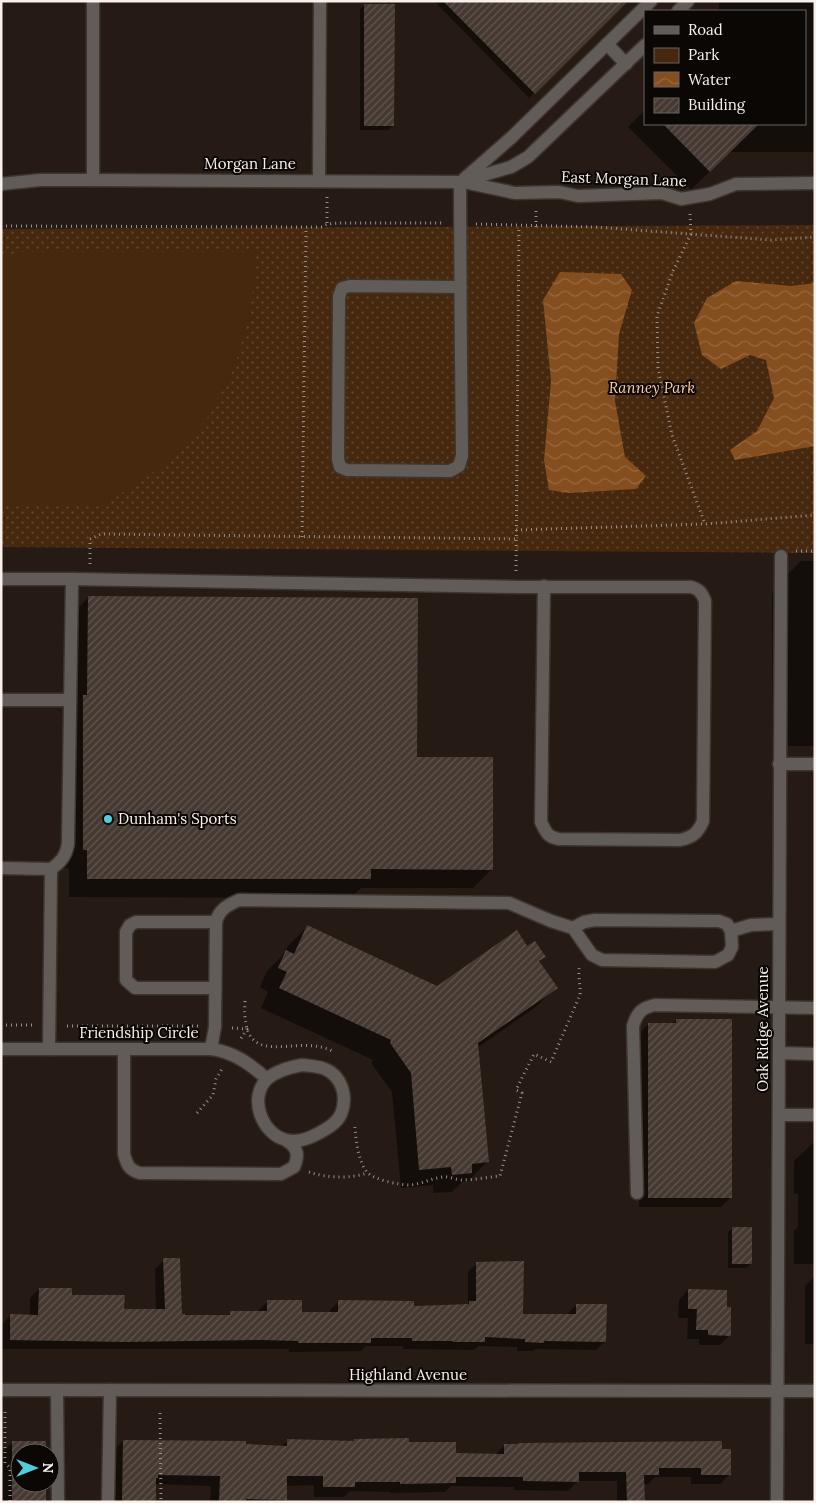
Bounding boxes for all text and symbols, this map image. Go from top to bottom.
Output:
legend [644,10,806,125]
text: Road [688,20,723,39]
text: Park [688,45,719,64]
text: Water [688,70,731,89]
text: Building [688,95,746,114]
street label: Morgan Lane [204,154,296,173]
street label: East Morgan Lane [561,167,687,190]
park label: Ranney Park [609,378,695,397]
place label: Dunham's Sports [118,809,237,828]
marker: Dunham's Sports [102,813,114,825]
street label: Oak Ridge Avenue [753,966,772,1092]
street label: Friendship Circle [79,1023,199,1042]
street label: Highland Avenue [349,1365,467,1384]
north arrow [10,1443,60,1493]
text: N [39,1463,57,1474]

